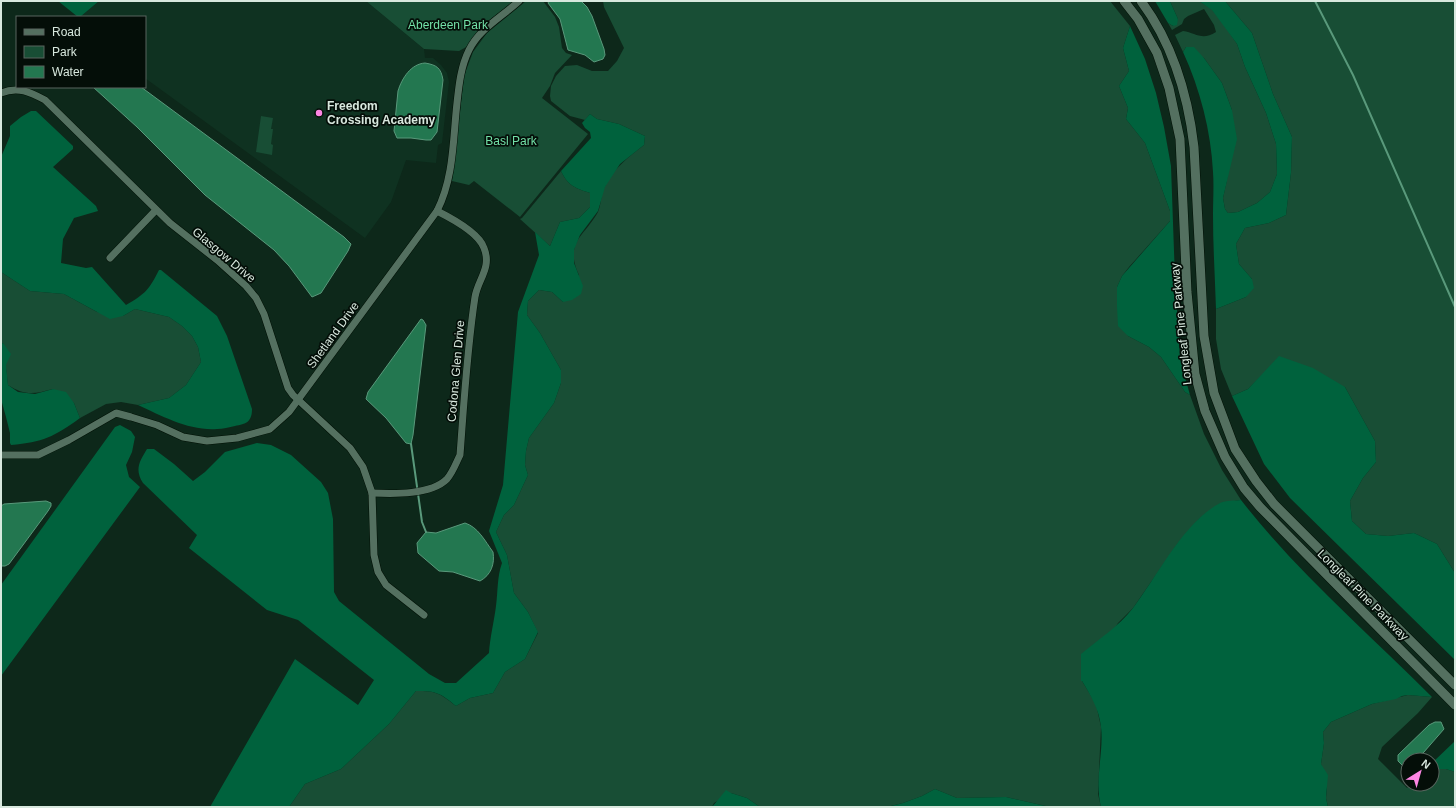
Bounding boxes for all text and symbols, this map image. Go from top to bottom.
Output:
legend [16,16,146,88]
park label: Aberdeen Park [408,18,489,32]
text: Road [52,25,81,39]
text: Park [52,45,78,59]
text: Water [52,65,84,79]
place label: Freedom Crossing Academy [327,99,436,127]
marker: Freedom Crossing Academy [314,108,324,118]
park label: Basl Park [485,134,538,148]
street label: Glasgow Drive [190,225,259,286]
street label: Longleaf Pine Parkway [1168,262,1194,386]
street label: Shetland Drive [304,299,362,371]
street label: Codona Glen Drive [445,319,467,422]
street label: Longleaf Pine Parkway [1315,547,1411,643]
north arrow [1400,752,1440,792]
text: N [1419,757,1433,771]

